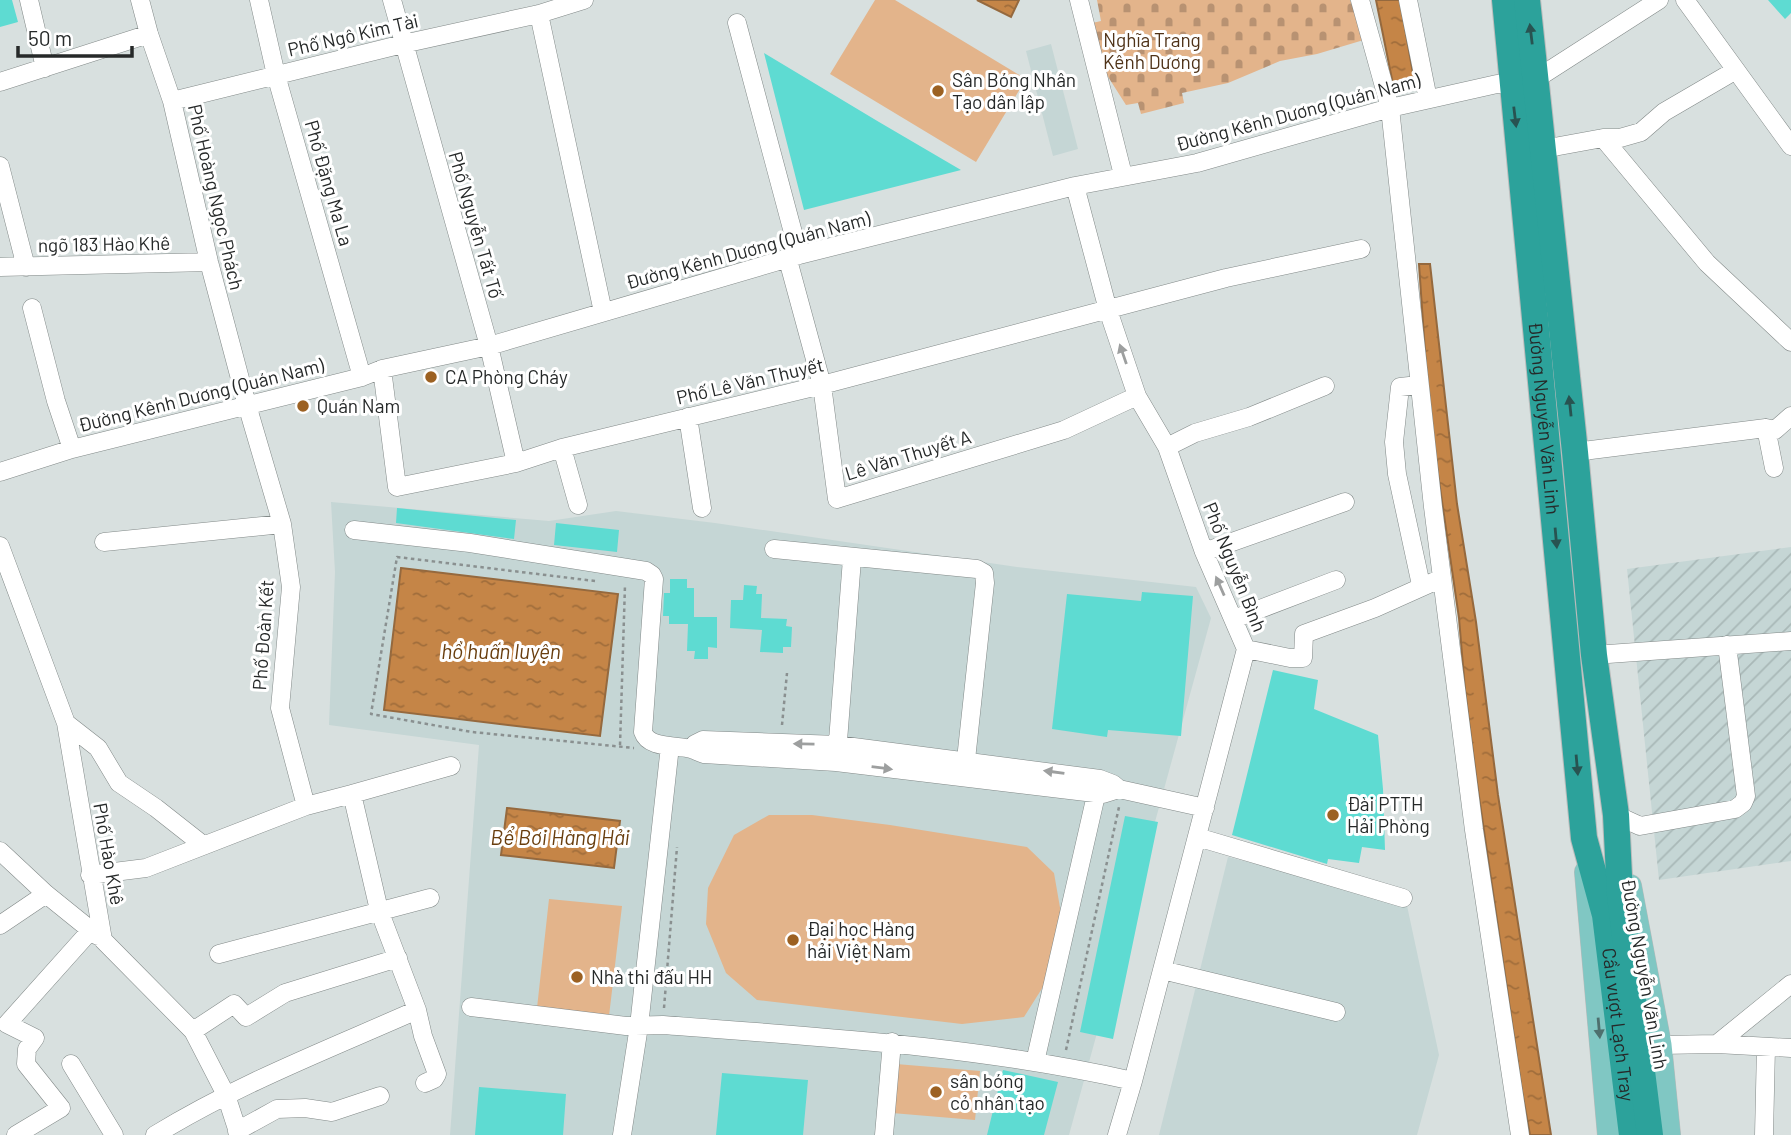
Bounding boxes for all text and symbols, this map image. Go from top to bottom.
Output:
street label: Phố Ngô Kim Tài [285,8,420,61]
scale bar [18,14,131,58]
one-way arrow [1526,23,1537,45]
text: 50 m [28,25,72,50]
park label: Nghĩa Trang Kênh Dương [1103,28,1201,73]
place label: Sân Bóng Nhân Tạo dân lập [952,68,1076,113]
street label: Đường Kênh Dương (Quán Nam) [1173,68,1424,155]
marker: Sân Bóng Nhân Tạo dân lập [930,83,946,99]
street label: Phố Hoàng Ngọc Phách [184,102,249,292]
one-way arrow [1510,106,1521,128]
street label: Phố Đặng Ma La [301,117,358,248]
street label: Phố Nguyễn Tất Tố [445,149,508,301]
street label: Đường Kênh Dương (Quán Nam) [623,206,874,293]
street label: ngõ 183 Hào Khê [38,231,170,256]
street label: Đường Nguyễn Văn Linh [1524,321,1565,515]
one-way arrow [1117,344,1128,365]
street label: Phố Lê Văn Thuyết [674,352,826,409]
street label: Đường Kênh Dương (Quán Nam) [76,353,327,436]
place label: CA Phòng Cháy [445,365,568,388]
marker: CA Phòng Cháy [423,369,439,385]
place label: Quán Nam [317,394,400,417]
one-way arrow [1564,395,1575,417]
marker: Quán Nam [295,398,311,414]
street label: Lê Văn Thuyết A [842,424,974,485]
street label: Phố Nguyễn Bình [1199,499,1272,635]
one-way arrow [1551,527,1562,549]
one-way arrow [1214,575,1225,596]
street label: Phố Đoàn Kết [247,579,278,691]
water label: hồ huấn luyện [441,638,561,663]
one-way arrow [792,738,814,750]
one-way arrow [1572,754,1583,776]
one-way arrow [872,762,894,773]
one-way arrow [1043,766,1065,777]
place label: Đài PTTH Hải Phòng [1347,792,1430,837]
street label: Phố Hào Khê [89,801,130,907]
marker: Đài PTTH Hải Phòng [1325,807,1341,823]
water label: Bể Bơi Hàng Hải [490,824,630,849]
street label: Đường Nguyễn Văn Linh [1617,877,1674,1071]
place label: Đại học Hàng hải Việt Nam [807,917,915,962]
marker: Đại học Hàng hải Việt Nam [785,932,801,948]
street label: Cầu vượt Lạch Tray [1598,946,1640,1103]
place label: Nhà thi đấu HH [591,965,712,988]
marker: Nhà thi đấu HH [569,969,585,985]
one-way arrow [1594,1017,1605,1039]
place label: sân bóng cỏ nhân tạo [950,1069,1045,1114]
marker: sân bóng cỏ nhân tạo [928,1084,944,1100]

